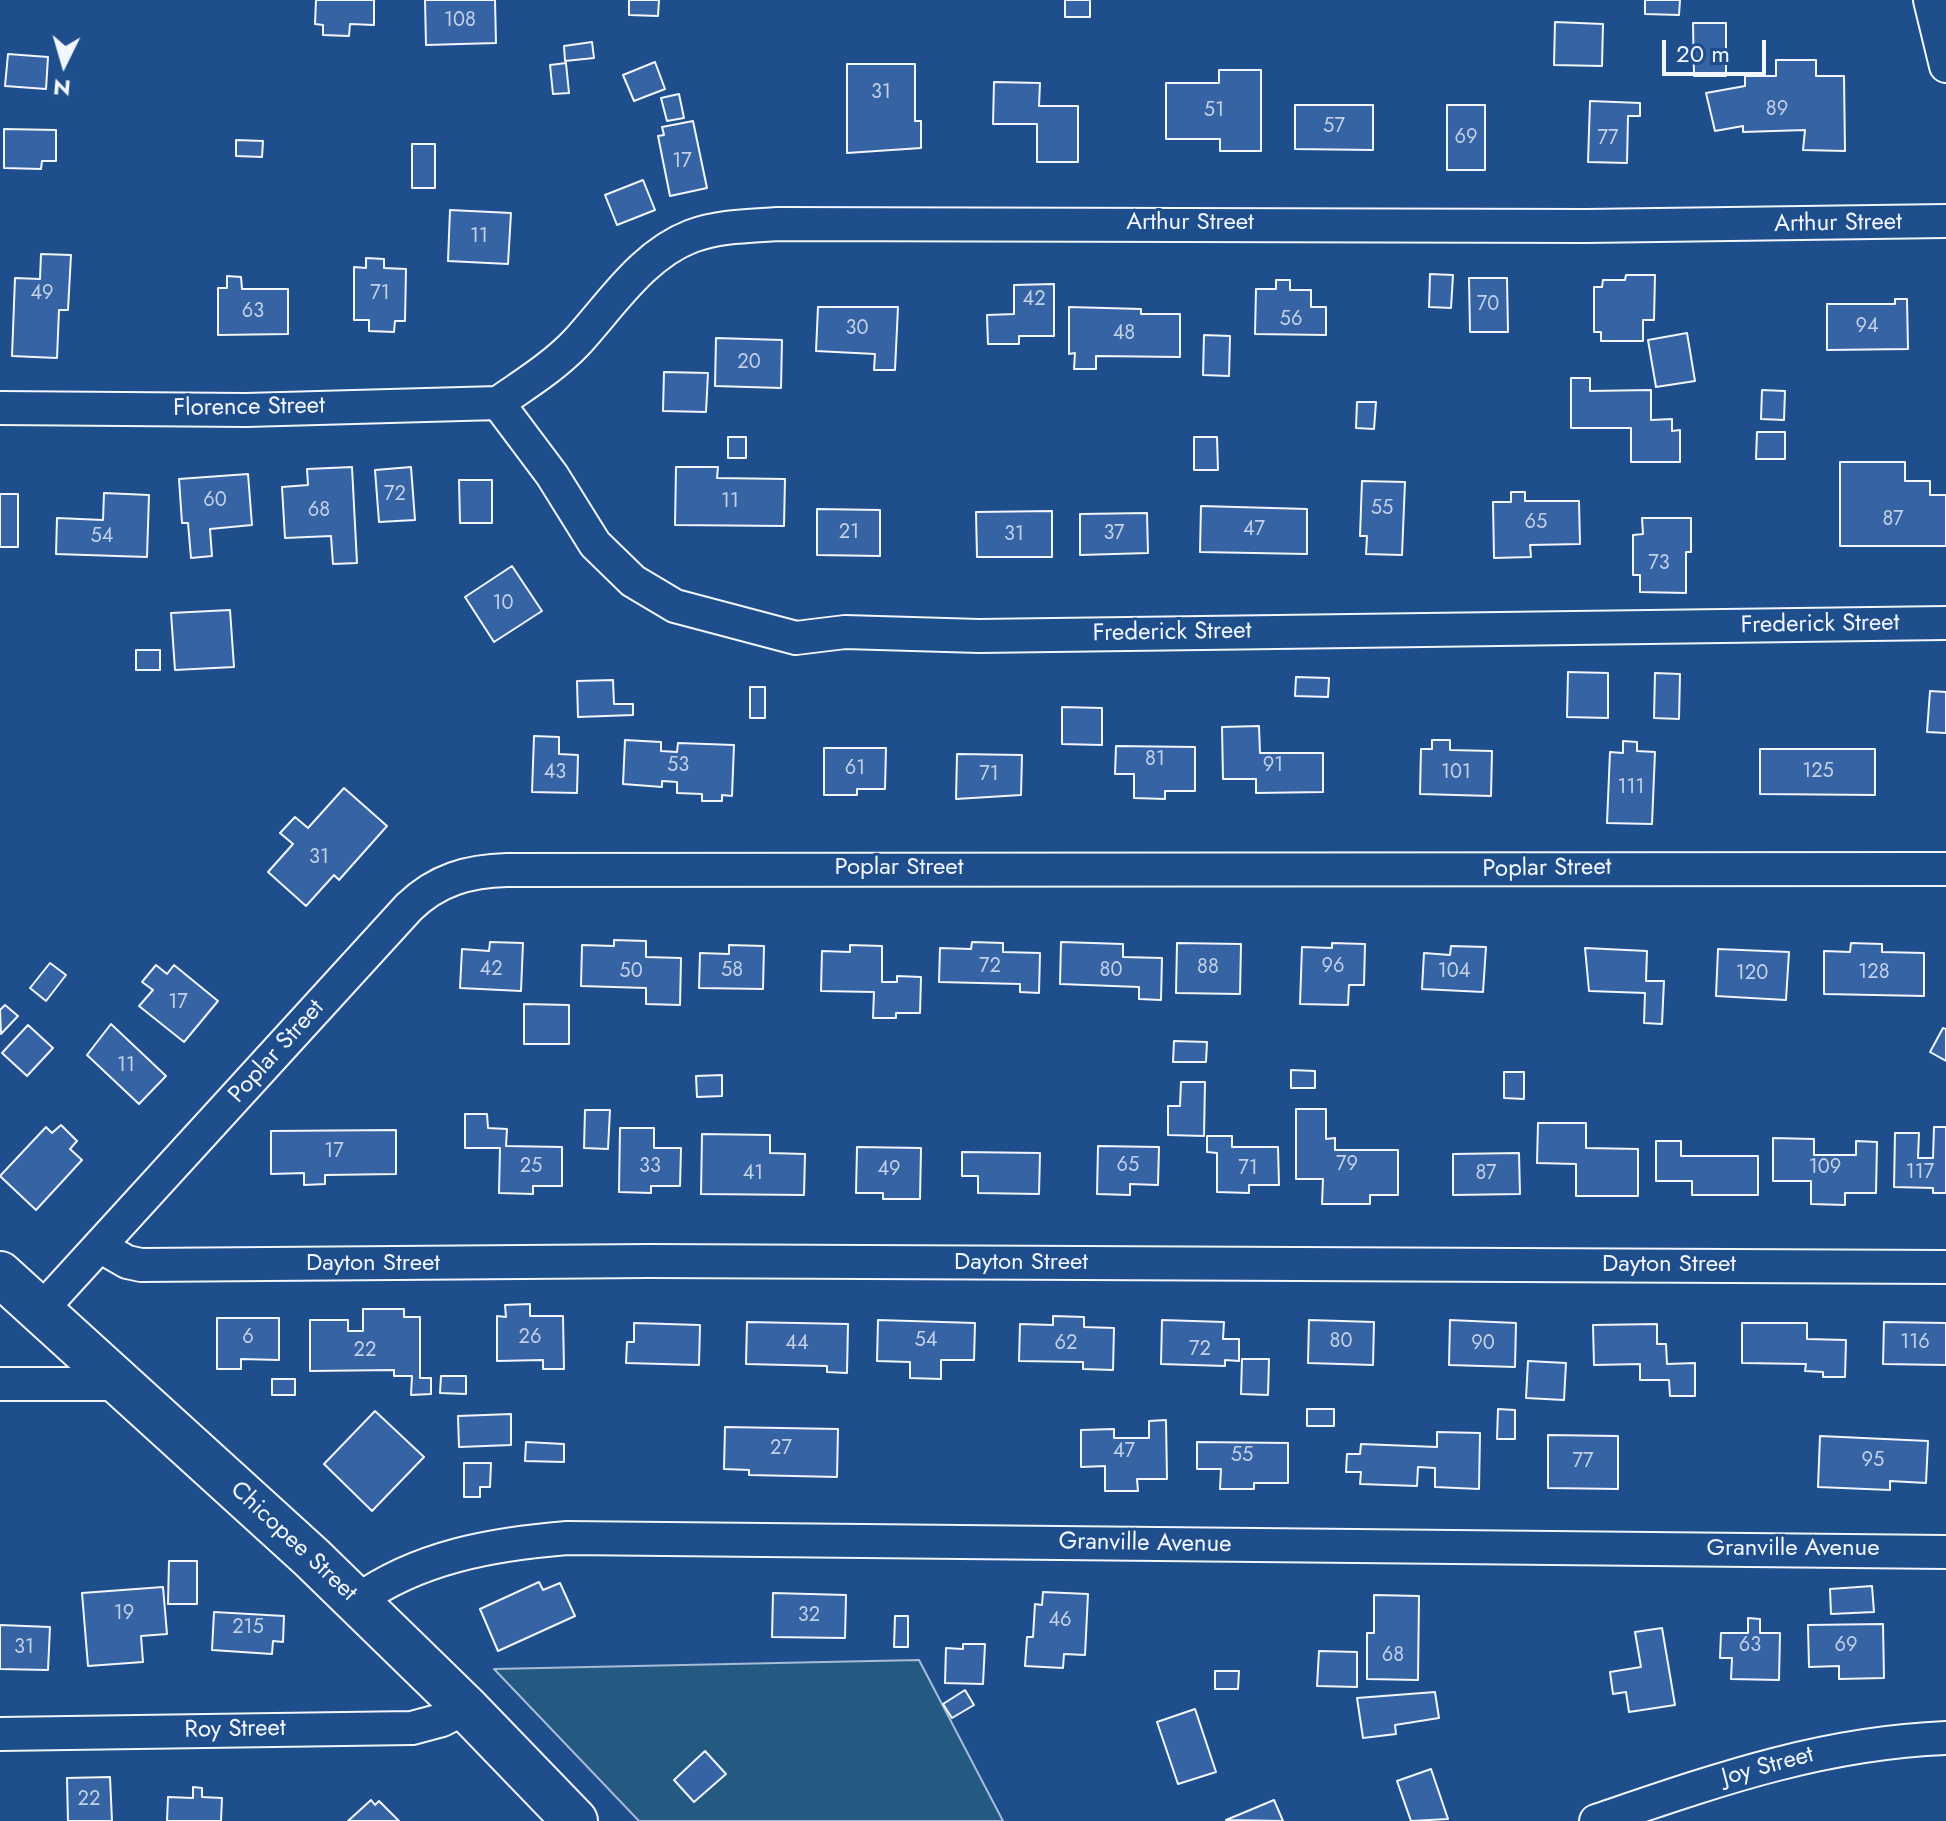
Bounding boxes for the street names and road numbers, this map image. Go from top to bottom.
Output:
street label: Arthur Street [1774,208,1902,240]
street label: Arthur Street [1126,209,1254,237]
street label: Florence Street [173,392,325,424]
street label: Frederick Street [1740,609,1900,641]
street label: Frederick Street [1092,617,1252,649]
street label: Poplar Street [1482,853,1612,885]
street label: Poplar Street [835,854,963,882]
street label: Poplar Street [223,994,331,1110]
street label: Dayton Street [954,1249,1088,1277]
street label: Dayton Street [306,1250,440,1278]
street label: Dayton Street [1602,1251,1736,1279]
street label: Chicopee Street [224,1476,362,1608]
street label: Granville Avenue [1058,1528,1232,1560]
street label: Granville Avenue [1706,1535,1880,1563]
street label: Roy Street [184,1715,286,1745]
street label: Joy Street [1719,1741,1817,1793]

